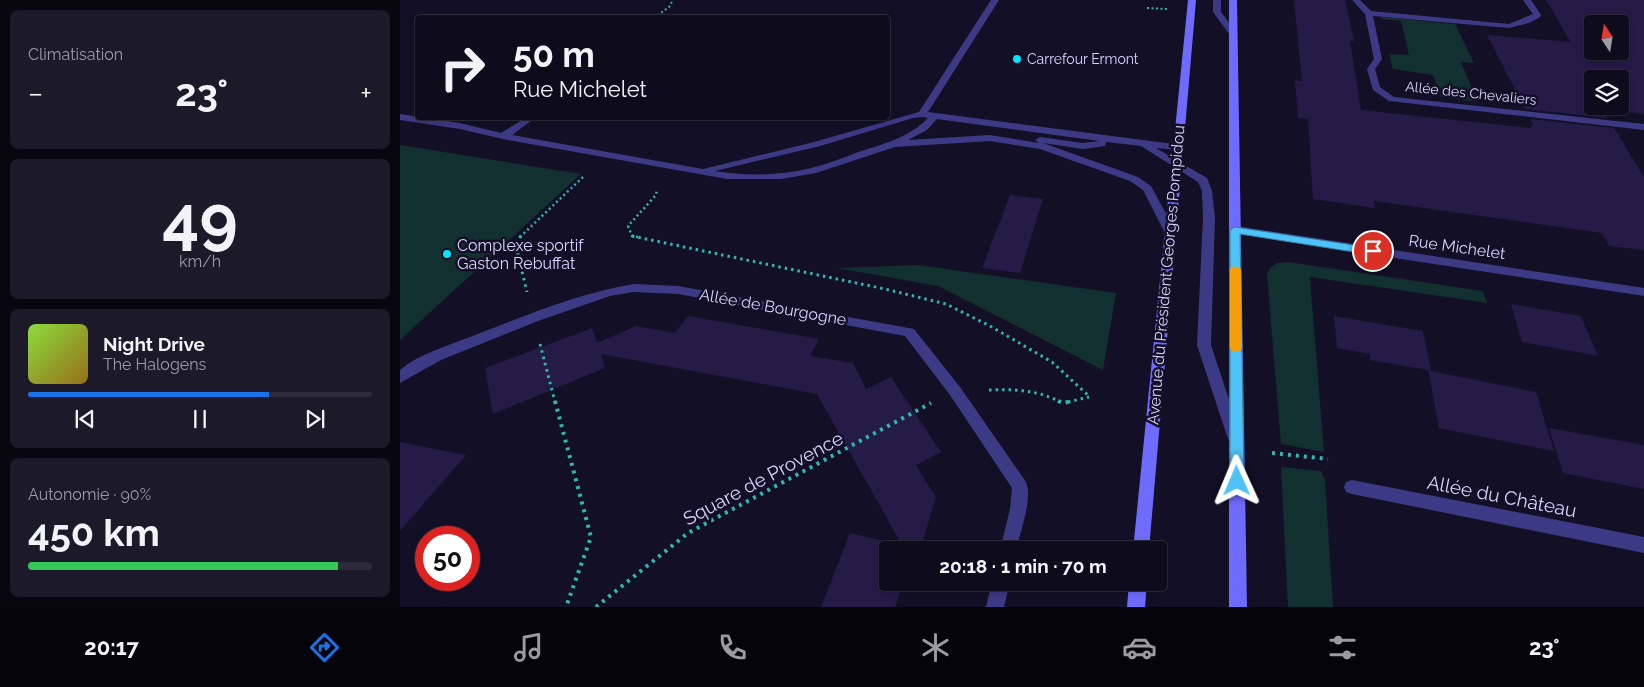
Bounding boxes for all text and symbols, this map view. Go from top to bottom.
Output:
north arrow [1584,15,1629,60]
map controls [1584,15,1629,115]
text: 50 m [513,34,595,75]
icon: right [430,35,495,100]
text: Climatisation [28,45,123,64]
place label: Carrefour Ermont [1027,51,1139,67]
marker: Carrefour Ermont [1011,53,1023,65]
text: 23° [175,70,228,115]
button: layers [1584,70,1629,115]
text: Rue Michelet [513,76,647,102]
text: − [28,77,43,110]
text: + [360,77,372,110]
street label: Allée des Chevaliers [1405,78,1538,108]
street label: Avenue du Président Georges Pompidou [1143,124,1189,426]
text: 49 [162,181,238,257]
pin [1352,230,1394,272]
street label: Rue Michelet [1407,231,1507,263]
place label: Complexe sportif Gaston Rebuffat [457,236,584,273]
icon: arrive [1359,237,1387,265]
marker: Complexe sportif Gaston Rebuffat [441,248,453,260]
text: km/h [179,252,221,271]
street label: Allée de Bourgogne [698,285,848,329]
text: Night Drive [103,333,205,355]
text: The Halogens [103,355,206,374]
icon: previous [71,405,99,433]
icon: pause [186,405,214,433]
icon: next [301,405,329,433]
street label: Square de Provence [679,427,847,529]
position arrow [1210,454,1262,506]
street label: Allée du Château [1425,471,1579,521]
text: Autonomie · 90% [28,485,151,504]
text: 450 km [28,510,160,555]
speed limit sign: 50 [415,526,480,591]
text: 20:18 · 1 min · 70 m [939,555,1107,577]
icon: directions [307,630,342,665]
icon: music [511,630,546,665]
icon: phone [715,630,750,665]
icon: climate [918,630,953,665]
icon: car [1122,630,1157,665]
icon: filters [1325,630,1360,665]
text: 20:17 [84,634,139,660]
text: 23° [1529,634,1560,660]

